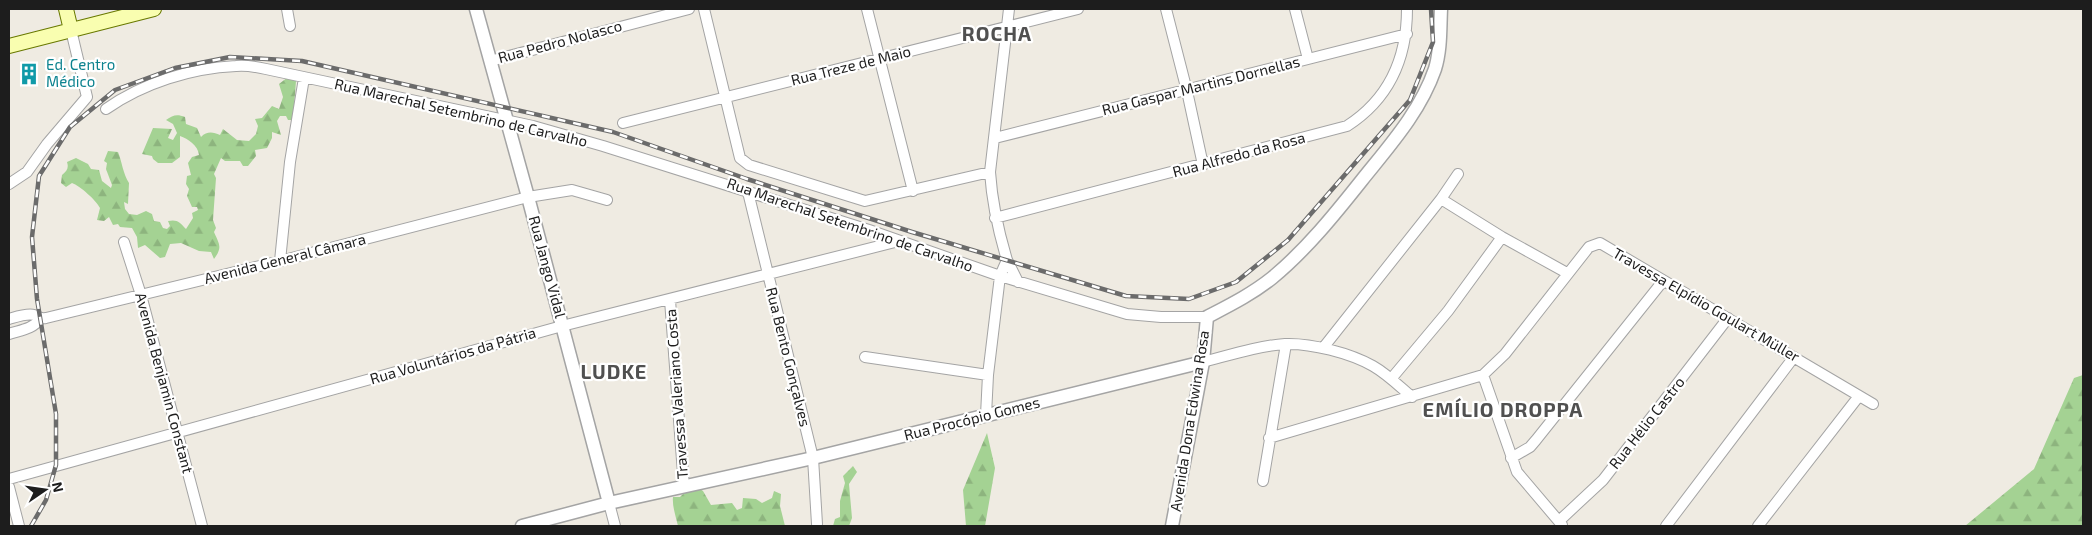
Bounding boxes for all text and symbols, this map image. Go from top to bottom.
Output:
street label: Rua Pedro Nolasco [496,16,624,66]
district label: ROCHA [962,21,1032,45]
street label: Rua Treze de Maio [789,41,913,89]
street label: Rua Gaspar Martins Dornellas [1100,52,1302,118]
place label: Ed. Centro Médico [46,55,115,90]
building icon: Ed. Centro Médico [16,61,42,87]
street label: Rua Marechal Setembrino de Carvalho [333,74,590,150]
street label: Rua Alfredo da Rosa [1170,128,1307,180]
street label: Rua Marechal Setembrino de Carvalho [725,173,976,275]
street label: Rua Jango Vidal [526,214,570,320]
street label: Avenida General Câmara [202,229,367,287]
street label: Travessa Elpídio Goulart Müller [1610,243,1803,365]
street label: Rua Bento Gonçalves [762,285,815,429]
street label: Avenida Benjamin Constant [131,290,198,476]
street label: Travessa Valeriano Costa [661,308,691,480]
street label: Rua Voluntários da Pátria [368,323,538,387]
street label: Avenida Dona Edwina Rosa [1166,329,1212,513]
district label: LUDKE [581,359,647,383]
street label: Rua Hélio Castro [1605,373,1688,472]
street label: Rua Procópio Gomes [902,392,1042,444]
district label: EMÍLIO DROPPA [1423,397,1583,421]
north arrow [20,465,70,515]
text: N [49,480,68,494]

